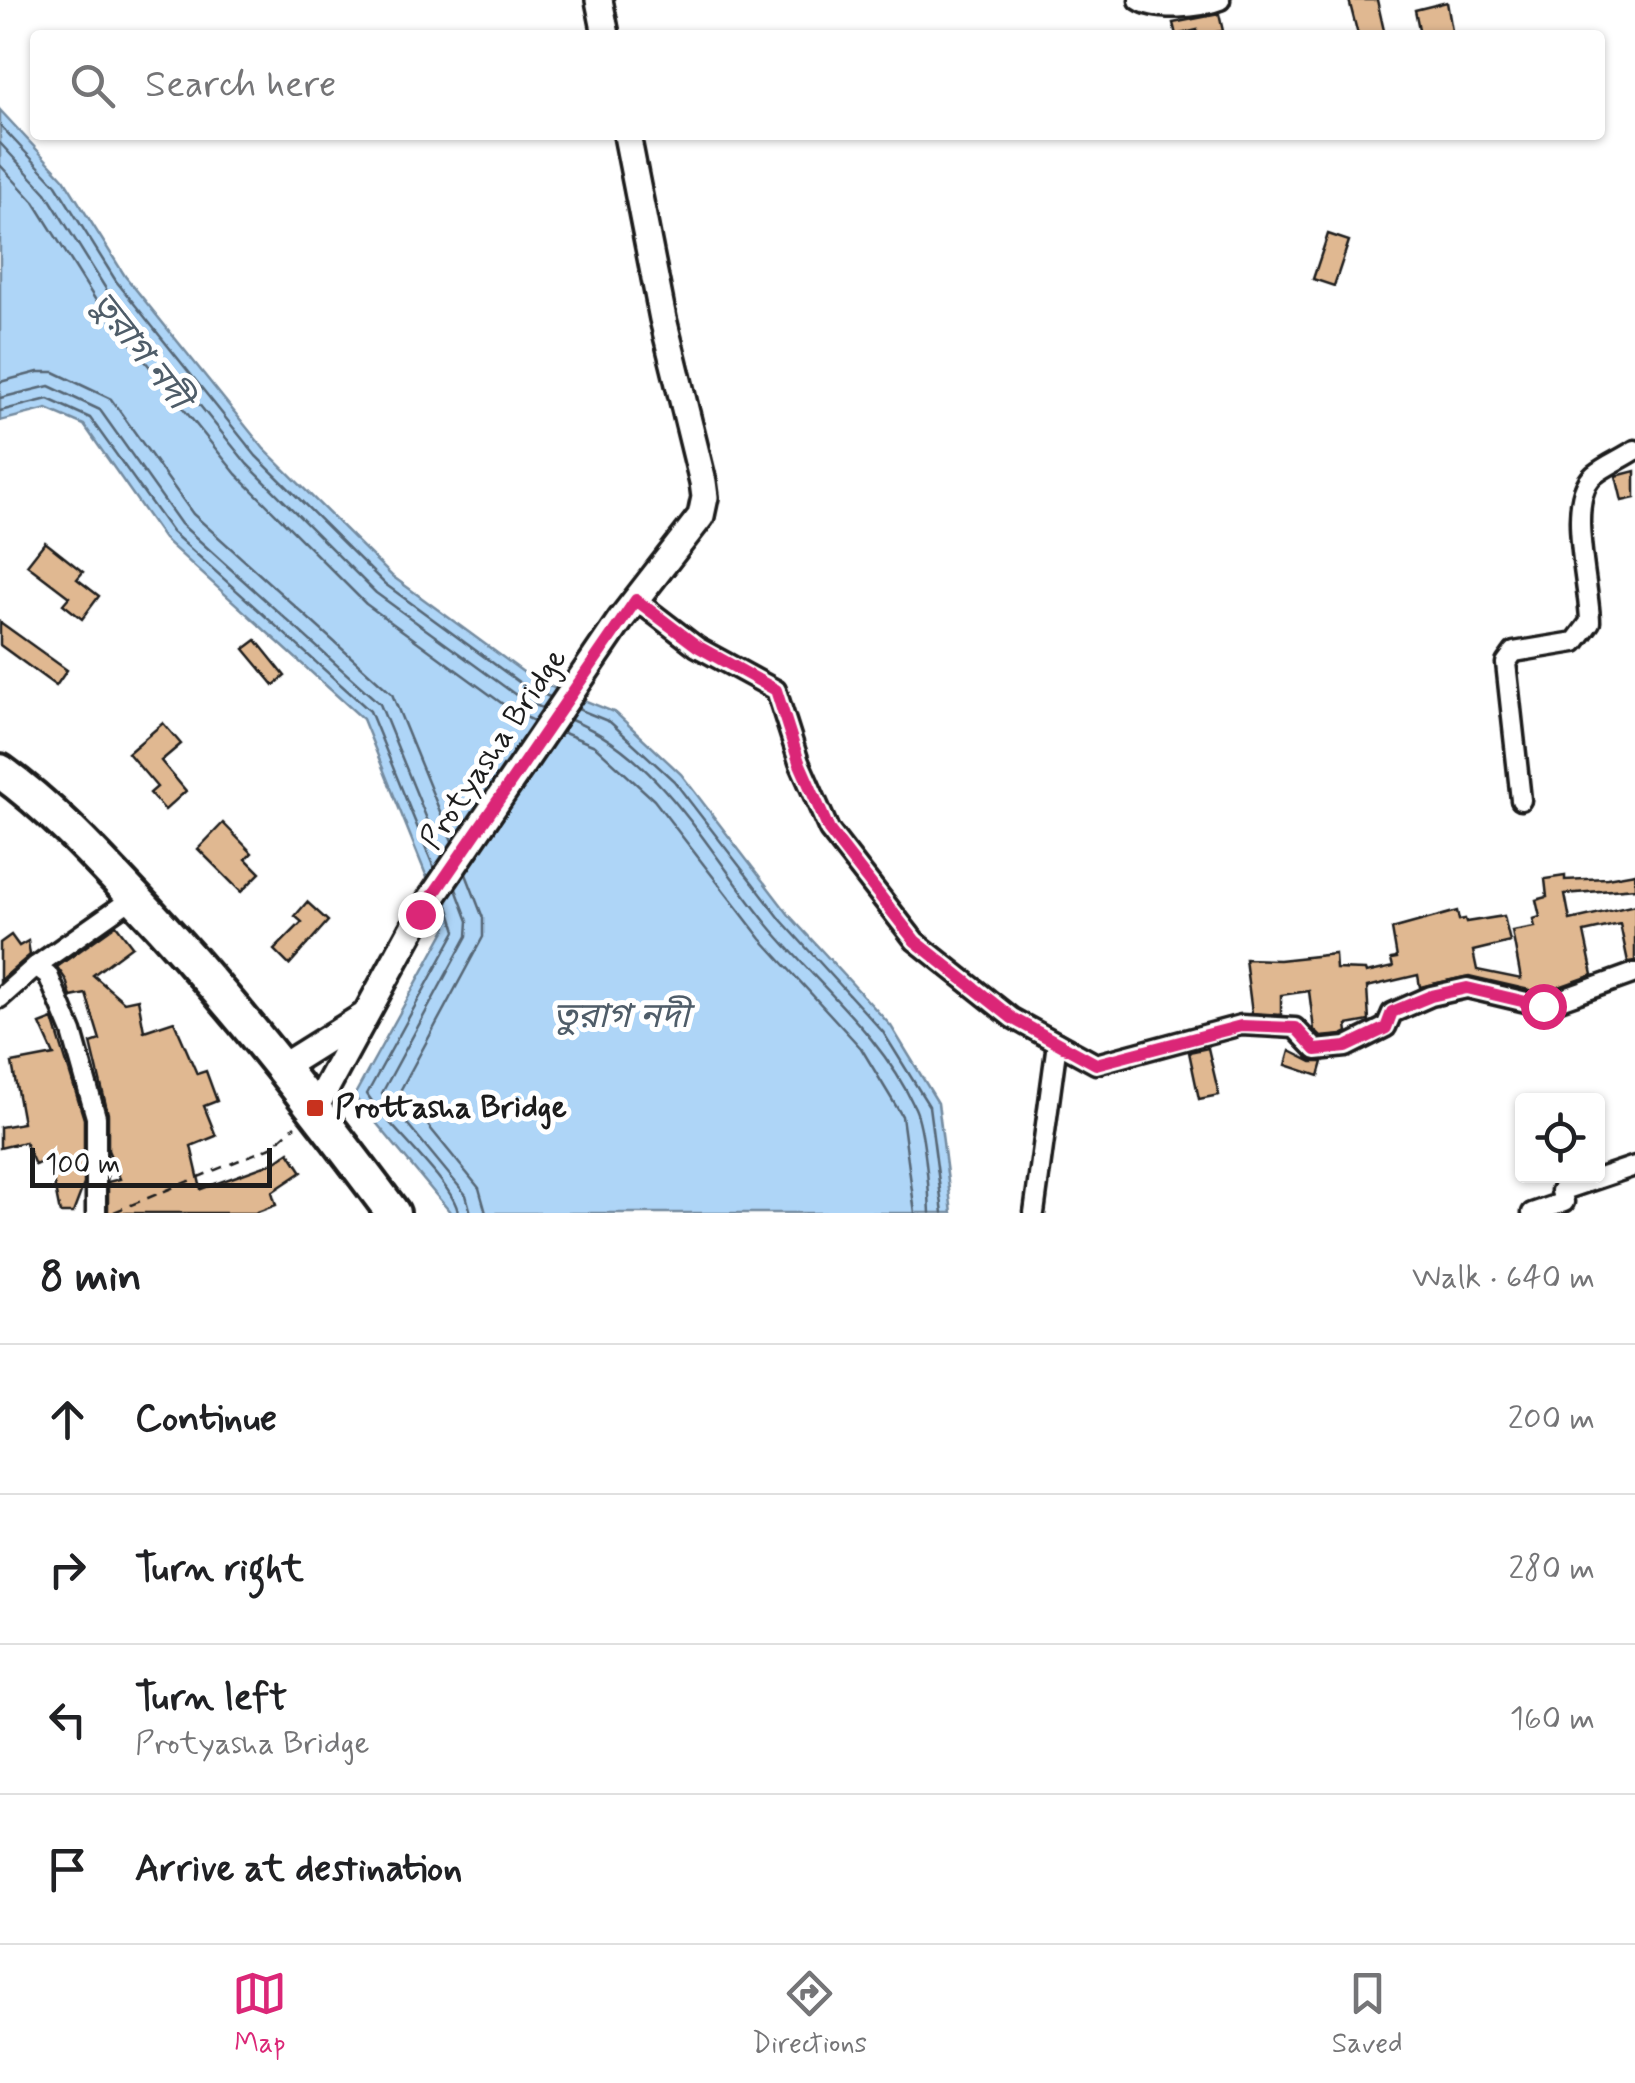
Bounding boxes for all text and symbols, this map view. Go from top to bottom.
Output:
search box [30,30,1605,140]
icon: search [65,58,120,113]
text: Search here [145,61,336,110]
water label: তুরাগ নদী [80,283,204,424]
street label: Protyasha Bridge [411,640,577,858]
route end [398,892,444,938]
route start [1521,984,1567,1030]
water label: তুরাগ নদী [553,994,696,1040]
place label: Prottasha Bridge [335,1087,567,1130]
map controls [1515,1093,1605,1183]
button: locate [1515,1093,1605,1183]
marker: Prottasha Bridge [304,1097,326,1119]
scale bar [30,1143,272,1188]
text: 100 m [45,1147,120,1184]
text: 8 min [40,1251,142,1306]
text: Walk · 640 m [1412,1257,1595,1299]
icon: ahead [40,1392,95,1447]
text: Continue [135,1395,277,1444]
text: 200 m [1508,1398,1595,1440]
icon: right [40,1542,95,1597]
text: Turn right [135,1545,304,1594]
text: 280 m [1508,1548,1595,1590]
text: Turn left [135,1674,287,1723]
icon: left [40,1692,95,1747]
text: 160 m [1510,1698,1595,1740]
text: Protyasha Bridge [135,1723,370,1765]
icon: arrive [40,1842,95,1897]
text: Arrive at destination [135,1845,462,1894]
tab: Map [232,1966,287,2063]
tab: Directions [752,1966,867,2063]
tab: Saved [1332,1966,1403,2063]

